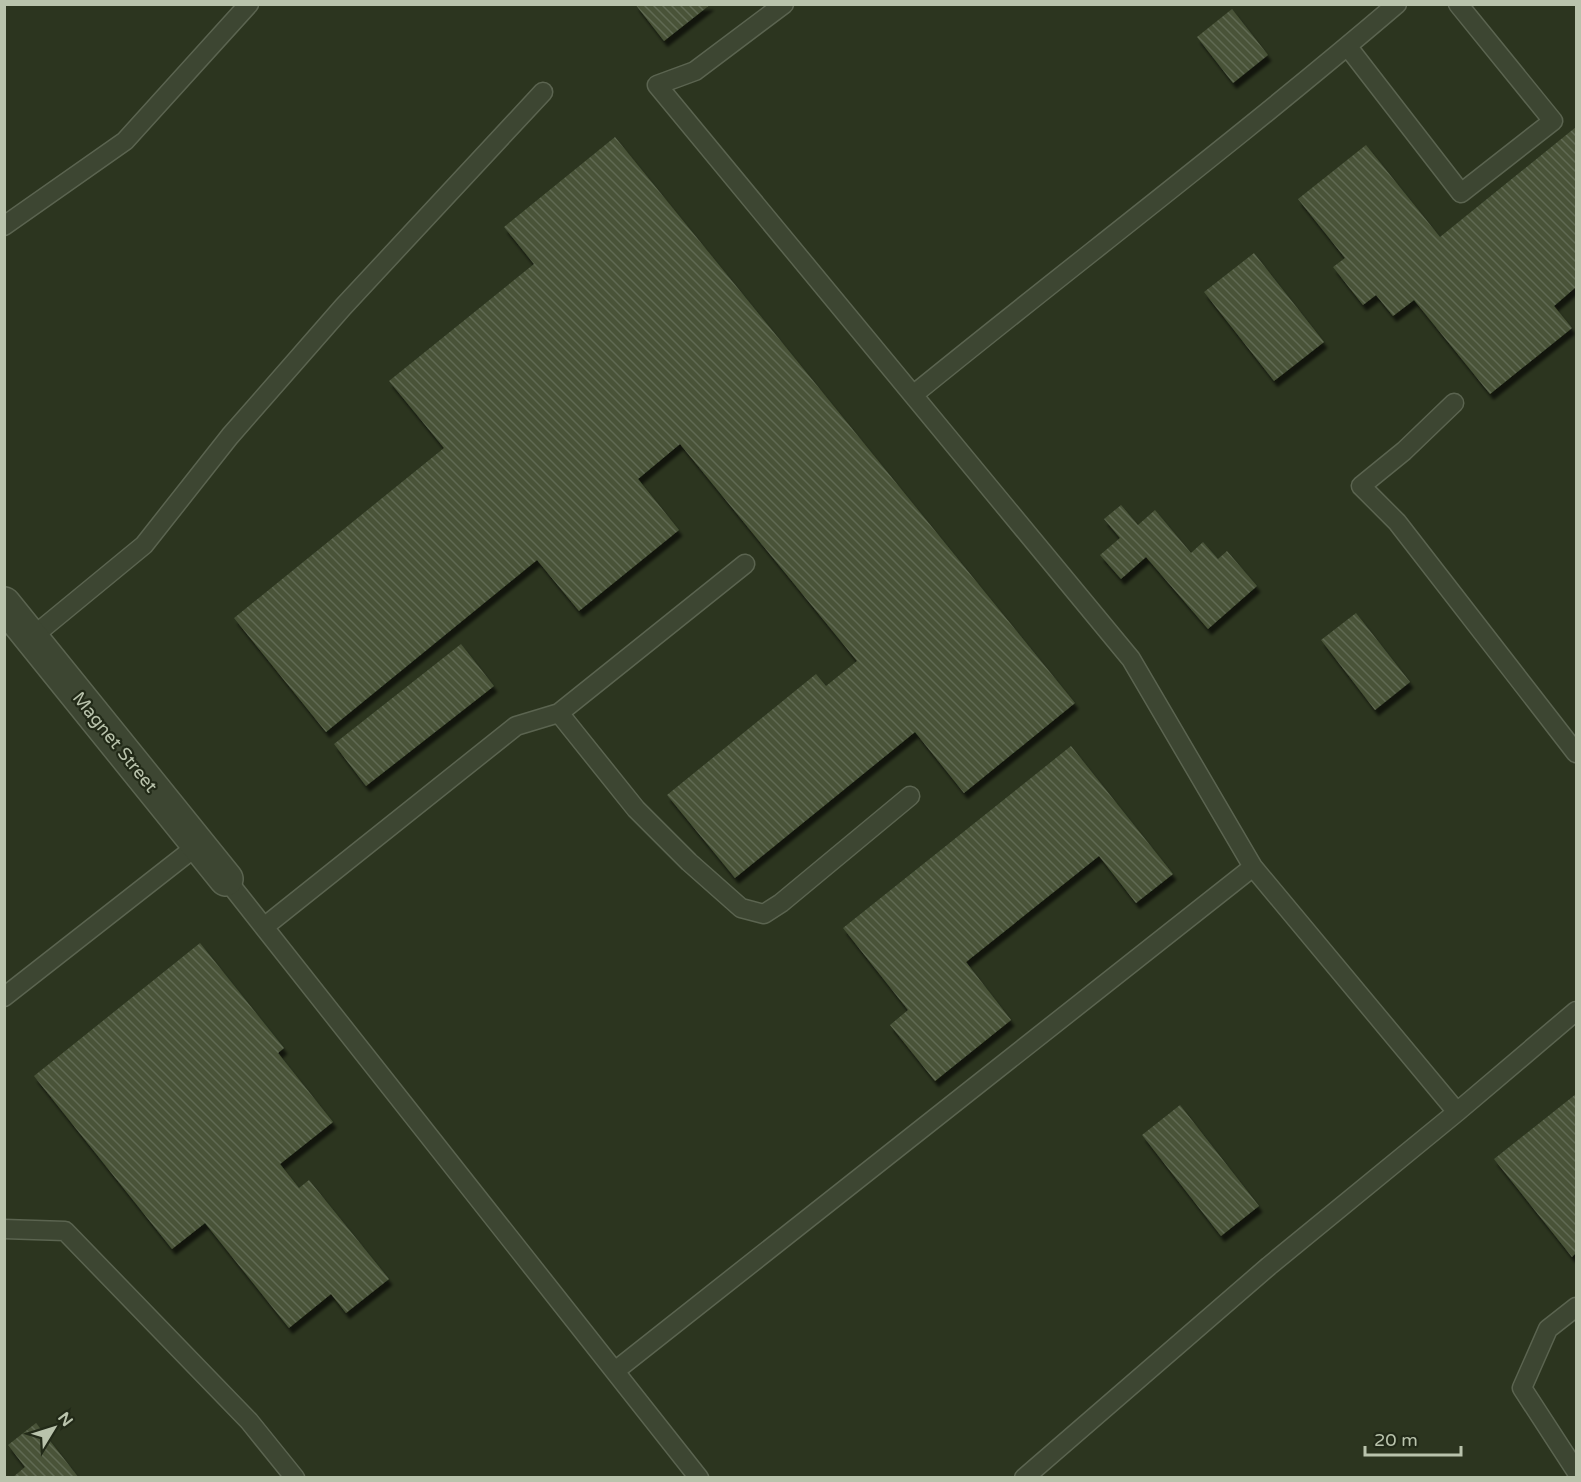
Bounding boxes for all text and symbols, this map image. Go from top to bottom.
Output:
street label: Magnet Street [68,687,162,797]
north arrow [24,1398,84,1458]
text: N [53,1408,77,1431]
scale bar [1365,1419,1461,1457]
text: 20 m [1374,1429,1418,1451]

